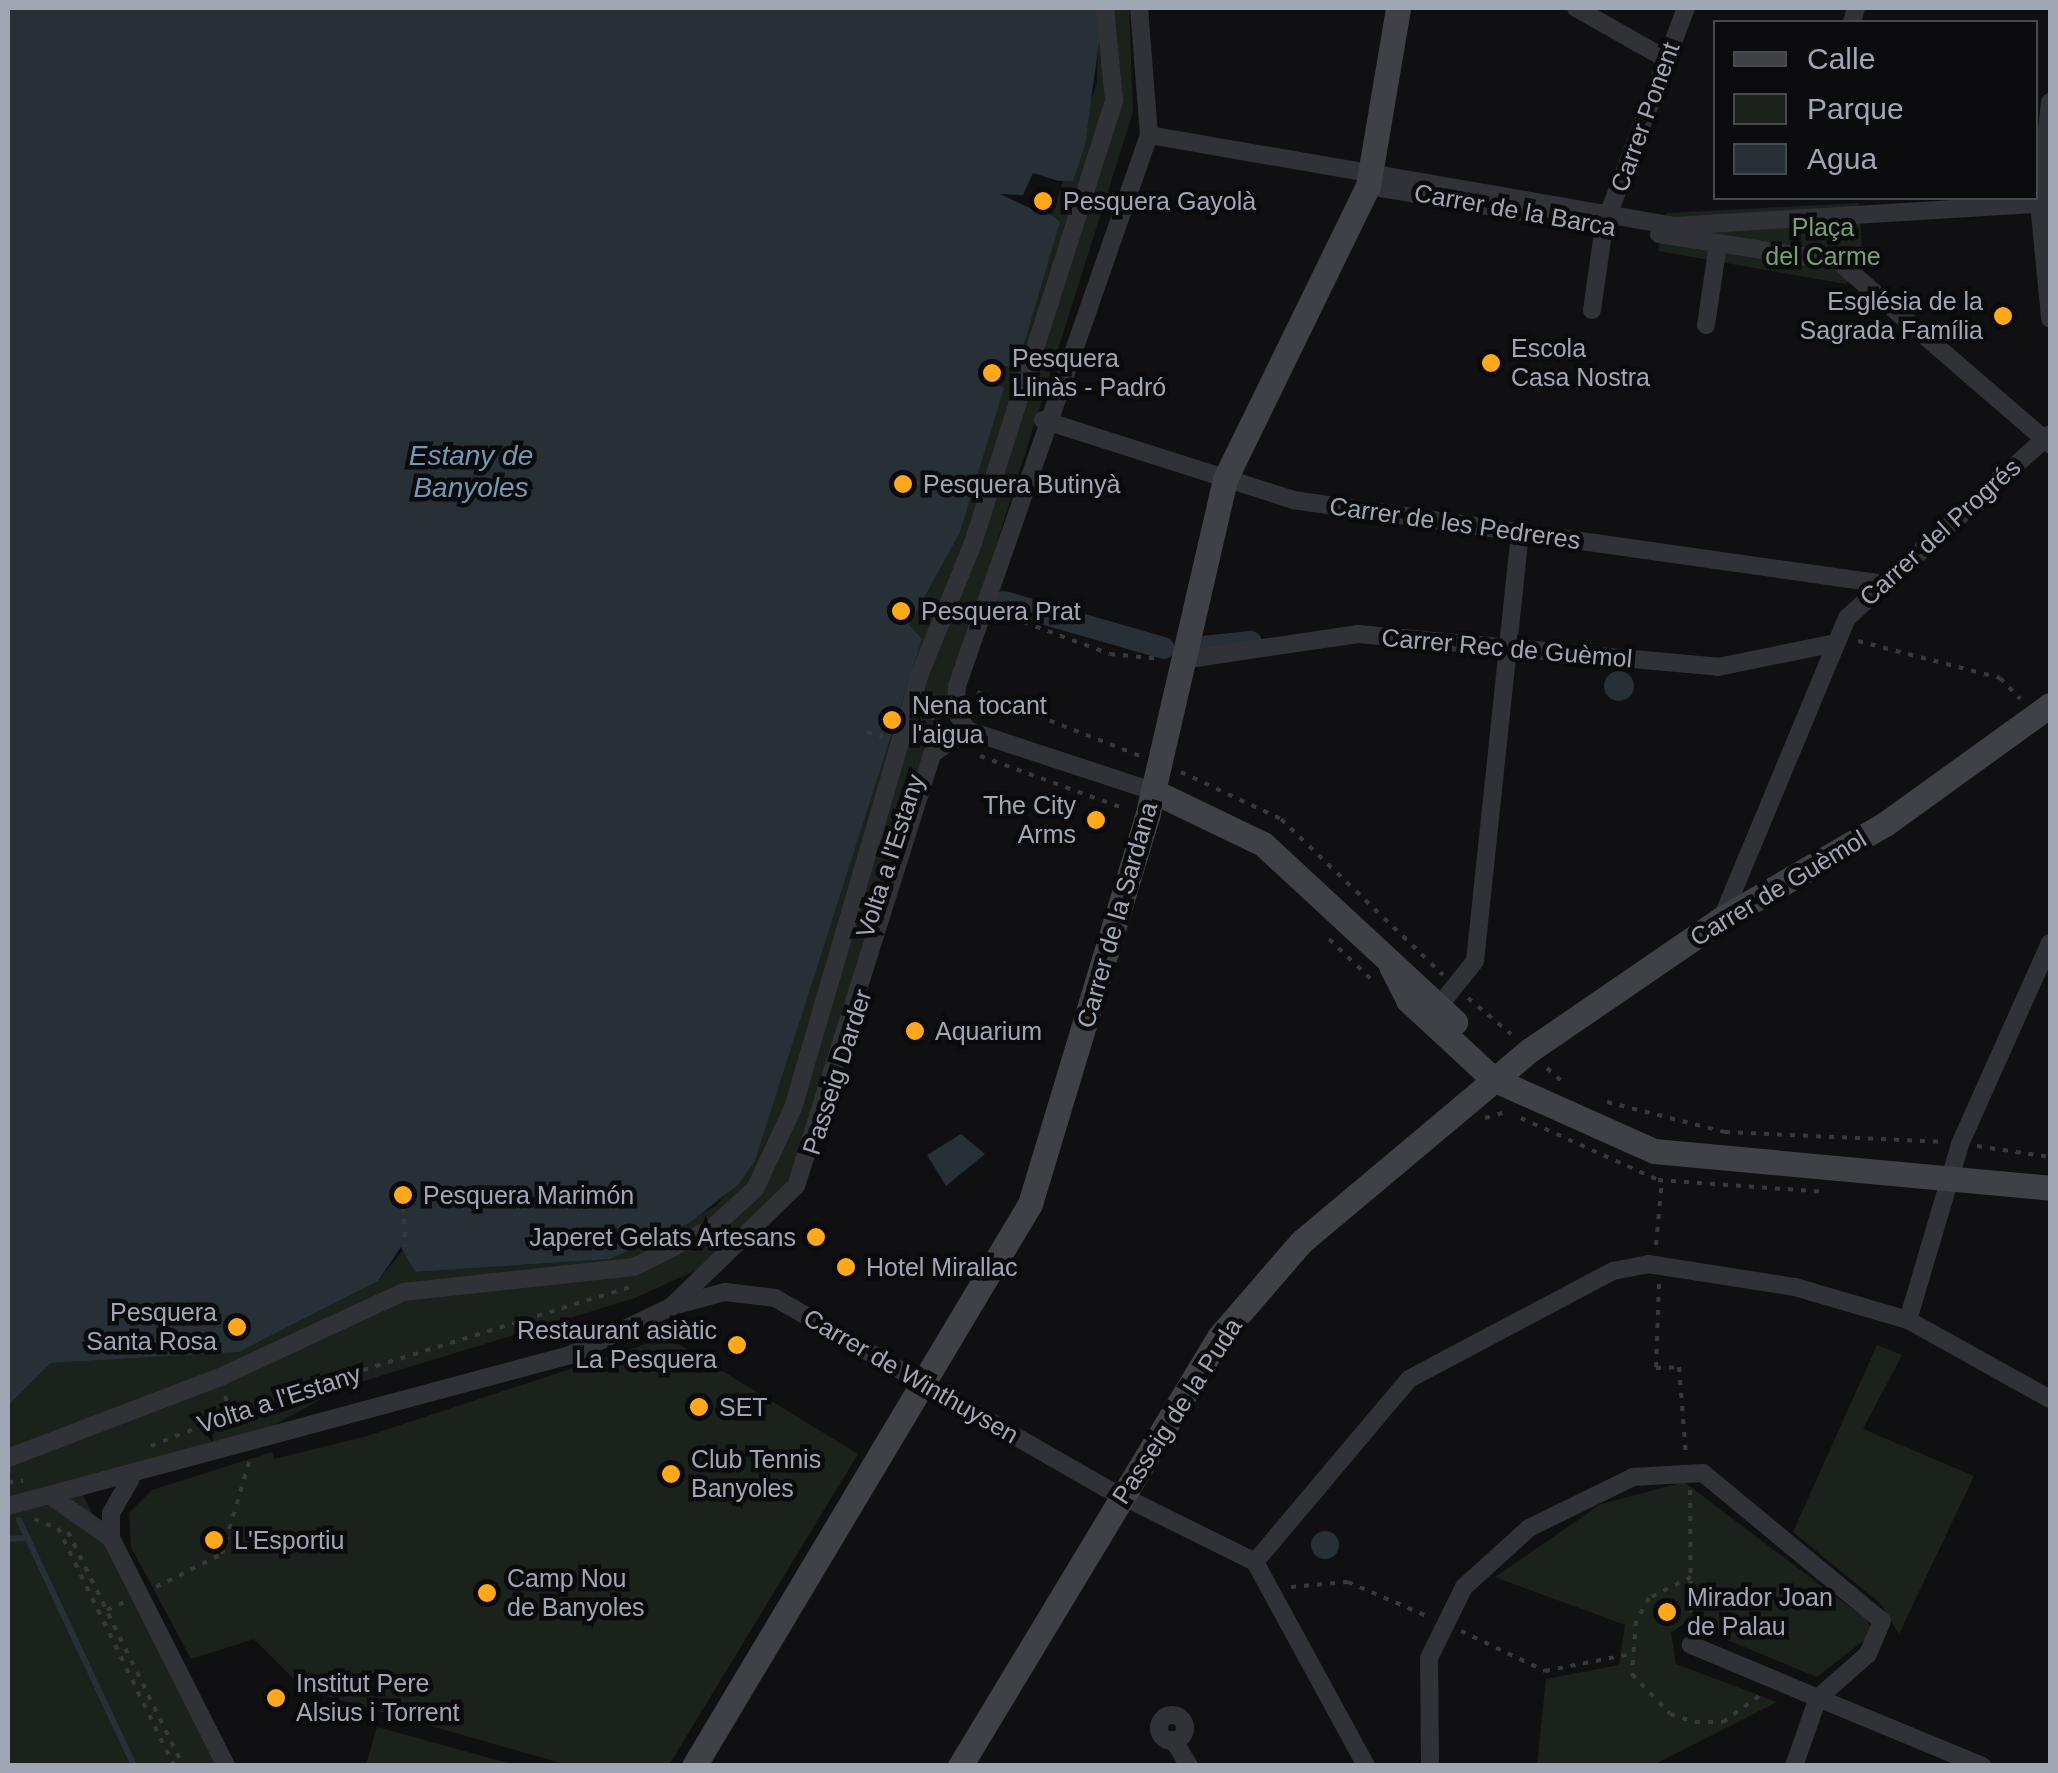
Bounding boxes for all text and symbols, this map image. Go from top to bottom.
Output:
legend [1713,20,2038,200]
street label: Carrer Ponent [1604,38,1686,196]
text: Calle [1807,42,1875,75]
text: Parque [1807,92,1904,125]
text: Agua [1807,142,1877,175]
street label: Carrer de la Barca [1412,177,1618,243]
place label: Pesquera Gayolà [1063,186,1256,216]
marker: Pesquera Gayolà [1032,190,1054,212]
park label: Plaça del Carme [1765,213,1881,272]
place label: Església de la Sagrada Família [1800,287,1983,346]
marker: Església de la Sagrada Família [1992,305,2014,327]
place label: Escola Casa Nostra [1511,334,1650,393]
place label: Pesquera Llinàs - Padró [1012,344,1166,403]
marker: Escola Casa Nostra [1480,352,1502,374]
marker: Pesquera Llinàs - Padró [981,362,1003,384]
water label: Estany de Banyoles [409,439,533,505]
street label: Carrer del Progrés [1854,452,2026,612]
place label: Pesquera Butinyà [923,469,1120,499]
marker: Pesquera Butinyà [892,473,914,495]
street label: Carrer de les Pedreres [1328,491,1582,555]
place label: Pesquera Prat [921,596,1081,626]
marker: Pesquera Prat [890,600,912,622]
street label: Carrer Rec de Guèmol [1380,622,1634,674]
place label: Nena tocant l'aigua [912,691,1047,750]
marker: Nena tocant l'aigua [881,709,903,731]
street label: Volta a l'Estany [849,770,931,942]
place label: The City Arms [983,791,1076,850]
street label: Carrer de la Sardana [1070,799,1164,1031]
marker: The City Arms [1085,809,1107,831]
street label: Carrer de Guèmol [1685,824,1871,952]
street label: Passeig Darder [796,985,878,1159]
place label: Aquarium [935,1016,1042,1046]
marker: Aquarium [904,1020,926,1042]
place label: Pesquera Marimón [423,1180,634,1210]
marker: Pesquera Marimón [392,1184,414,1206]
place label: Japeret Gelats Artesans [528,1222,796,1252]
marker: Japeret Gelats Artesans [805,1226,827,1248]
place label: Hotel Mirallac [866,1252,1017,1282]
marker: Hotel Mirallac [835,1256,857,1278]
place label: Pesquera Santa Rosa [86,1298,217,1357]
street label: Carrer de Winthuysen [798,1302,1024,1450]
street label: Passeig de la Puda [1106,1312,1248,1510]
marker: Pesquera Santa Rosa [226,1316,248,1338]
place label: Restaurant asiàtic La Pesquera [517,1316,717,1375]
marker: Restaurant asiàtic La Pesquera [726,1334,748,1356]
street label: Volta a l'Estany [193,1358,365,1440]
place label: SET [719,1392,768,1422]
marker: SET [688,1396,710,1418]
place label: Club Tennis Banyoles [691,1445,822,1504]
marker: Club Tennis Banyoles [660,1463,682,1485]
place label: L'Esportiu [234,1525,344,1555]
marker: L'Esportiu [203,1529,225,1551]
place label: Camp Nou de Banyoles [507,1564,645,1623]
marker: Camp Nou de Banyoles [476,1582,498,1604]
place label: Mirador Joan de Palau [1687,1583,1833,1642]
marker: Mirador Joan de Palau [1656,1601,1678,1623]
place label: Institut Pere Alsius i Torrent [296,1669,460,1728]
marker: Institut Pere Alsius i Torrent [265,1687,287,1709]

